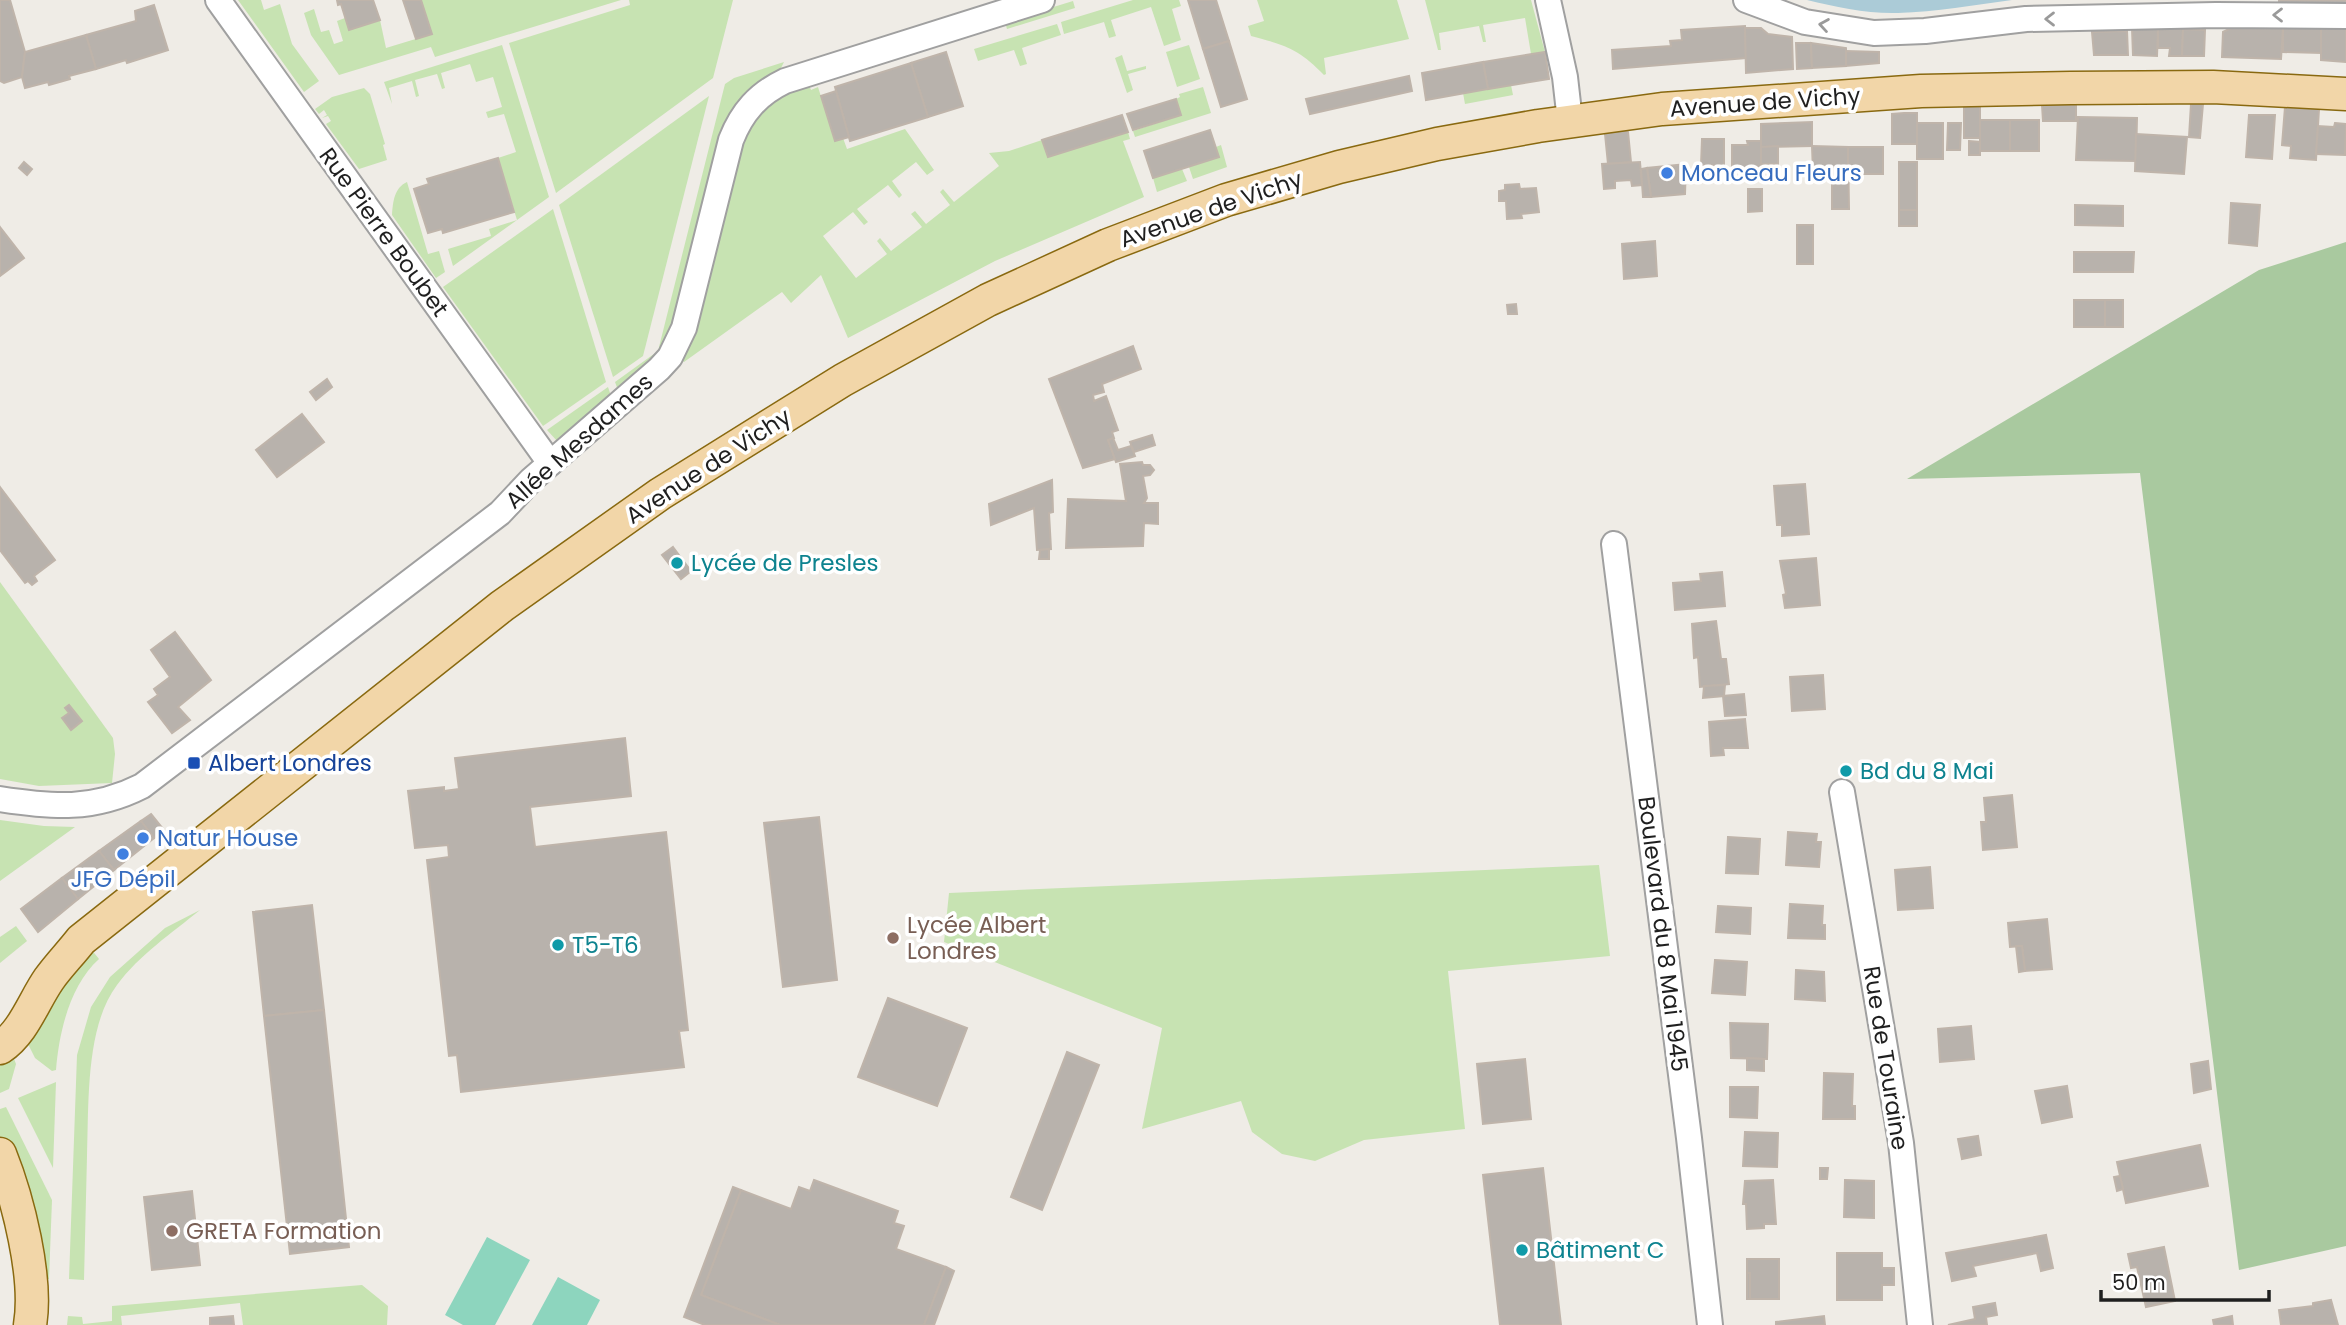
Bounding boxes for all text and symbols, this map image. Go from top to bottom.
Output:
one-way arrow [2272,8,2283,23]
one-way arrow [2045,11,2056,26]
one-way arrow [1818,18,1830,33]
street label: Avenue de Vichy [1668,79,1862,125]
street label: Rue Pierre Boubet [312,141,456,323]
place label: Monceau Fleurs [1681,157,1862,189]
street label: Avenue de Vichy [1115,163,1307,255]
marker: Monceau Fleurs [1659,165,1675,181]
street label: Allée Mesdames [498,366,660,516]
street label: Avenue de Vichy [619,400,797,532]
place label: Lycée de Presles [691,547,879,579]
marker: Lycée de Presles [669,555,685,571]
place label: Albert Londres [208,747,372,779]
marker: Albert Londres [186,755,202,771]
place label: Bd du 8 Mai [1860,755,1994,787]
marker: Bd du 8 Mai [1838,763,1854,779]
street label: Boulevard du 8 Mai 1945 [1630,795,1696,1073]
place label: Natur House [157,822,298,854]
marker: Natur House [135,830,151,846]
marker: JFG Dépil [115,846,131,862]
place label: JFG Dépil [70,863,176,895]
place label: Lycée Albert Londres [907,909,1046,967]
place label: T5-T6 [572,929,639,961]
marker: Lycée Albert Londres [885,930,901,946]
marker: T5-T6 [550,937,566,953]
street label: Rue de Touraine [1856,964,1916,1152]
place label: GRETA Formation [186,1215,381,1247]
marker: GRETA Formation [164,1223,180,1239]
place label: Bâtiment C [1536,1234,1665,1266]
marker: Bâtiment C [1514,1242,1530,1258]
scale bar [2101,1258,2269,1302]
text: 50 m [2112,1268,2166,1297]

